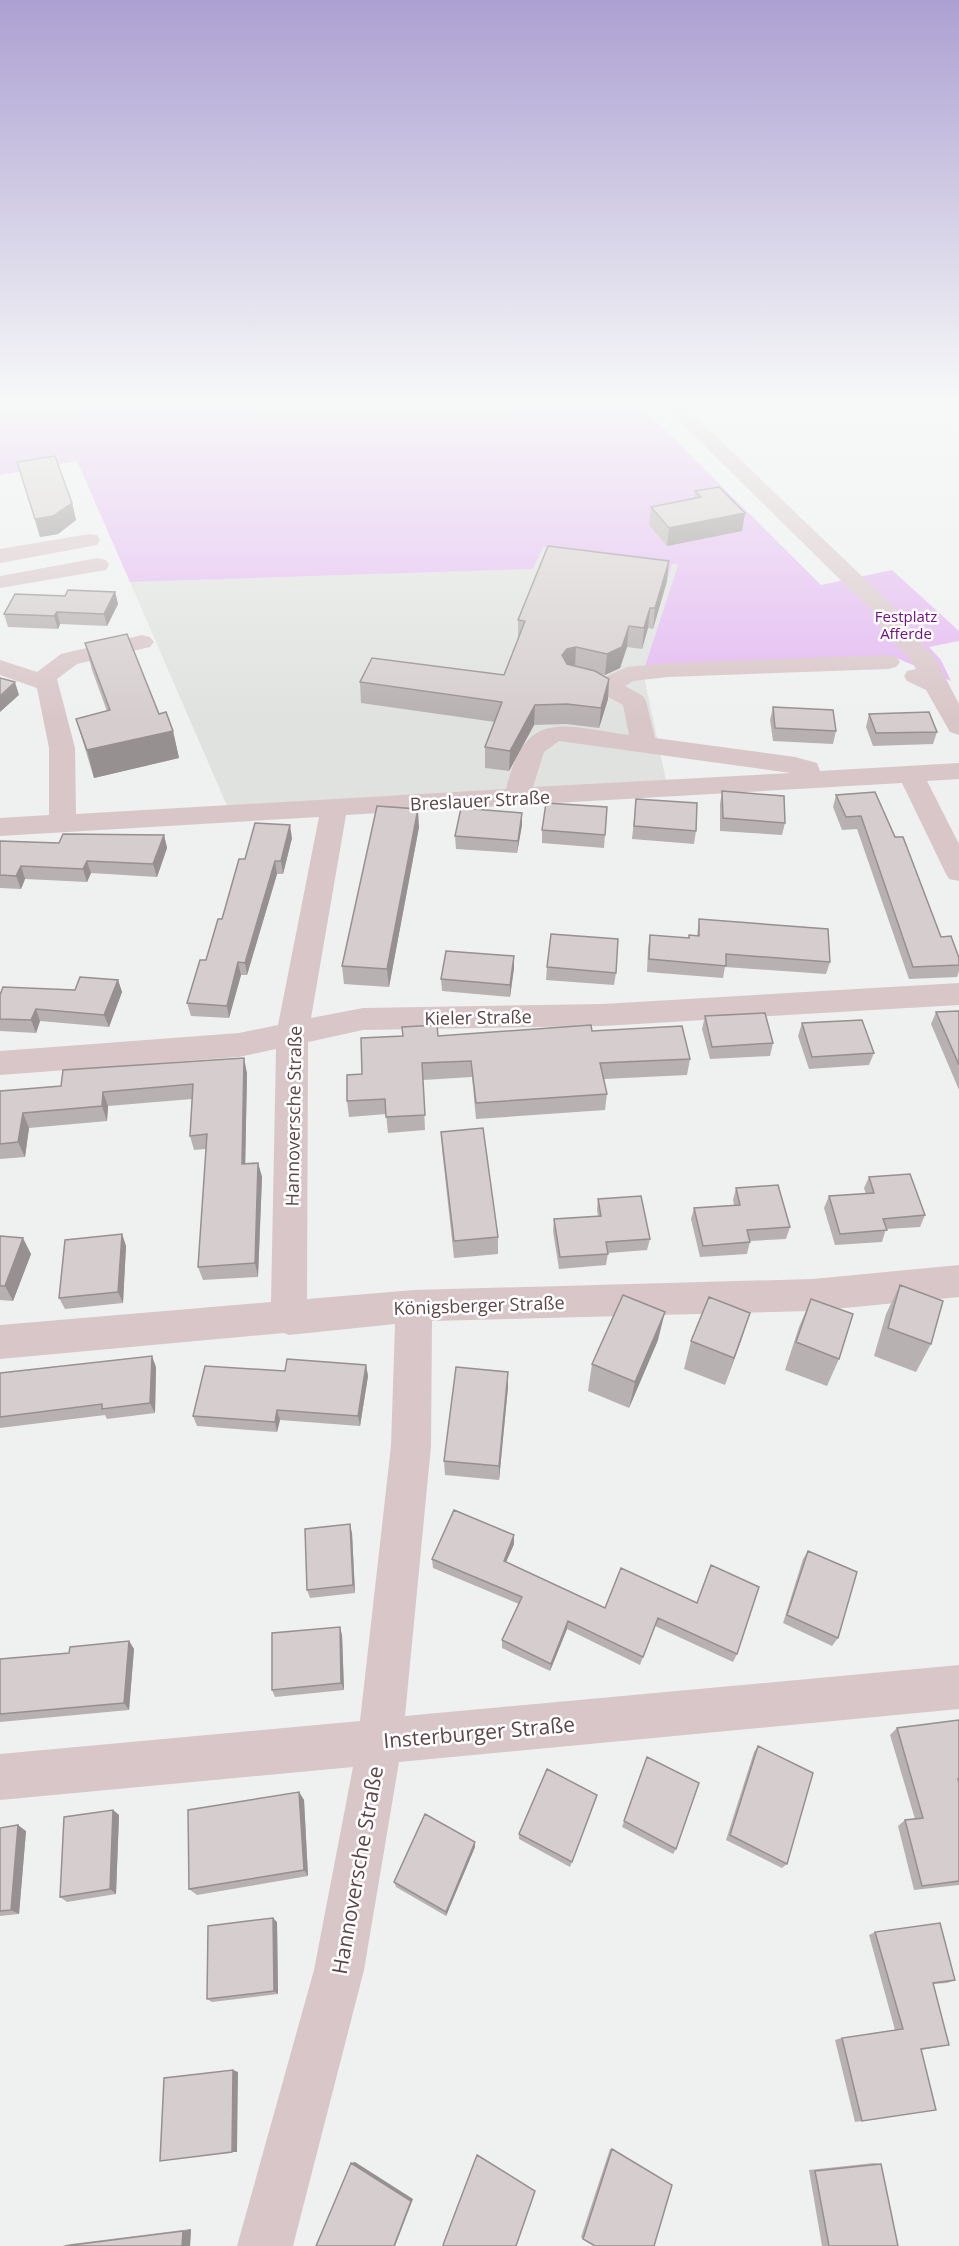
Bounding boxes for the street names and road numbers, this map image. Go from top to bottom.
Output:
street label: Breslauer Straße [409,784,551,816]
street label: Kieler Straße [424,1004,532,1030]
street label: Hannoversche Straße [279,1025,307,1207]
street label: Königsberger Straße [393,1290,565,1320]
street label: Insterburger Straße [382,1710,576,1754]
street label: Hannoversche Straße [325,1764,389,1976]

